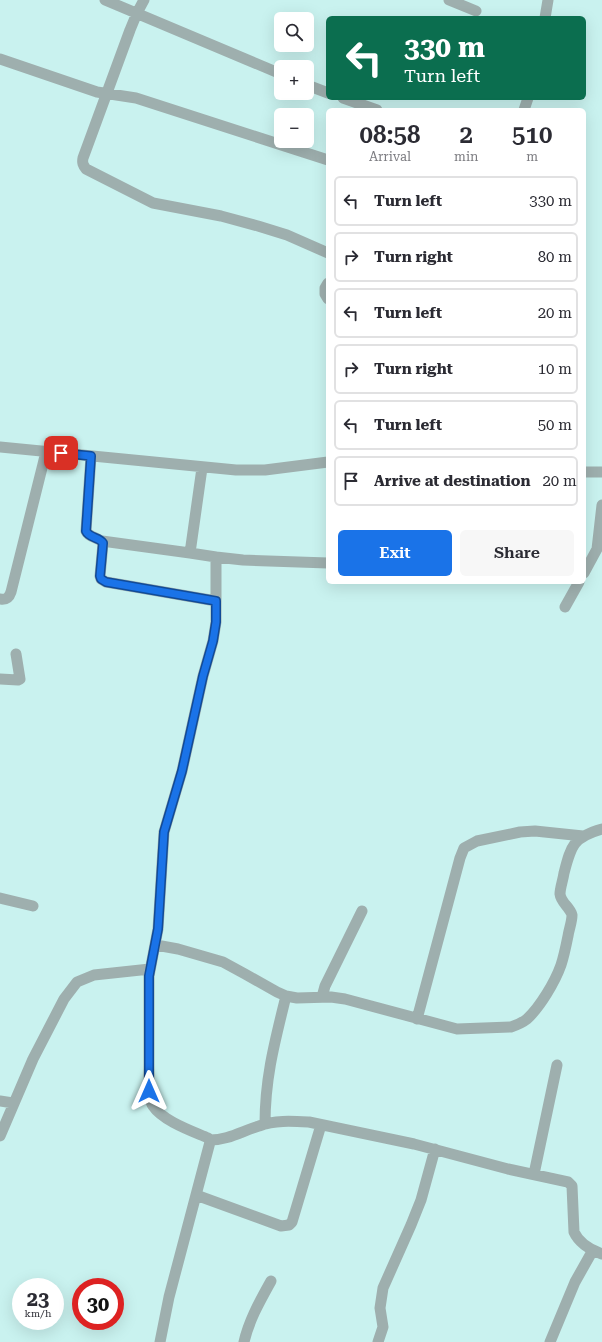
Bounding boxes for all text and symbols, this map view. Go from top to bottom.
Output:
map controls [274,12,314,148]
button: search [274,12,314,52]
text: 330 m [404,31,485,64]
icon: left [338,32,390,84]
button: + [274,60,314,100]
text: Turn left [404,65,480,86]
button: − [274,108,314,148]
text: 08:58 [360,121,420,149]
text: 2 [460,121,473,149]
text: 510 [512,121,552,149]
text: Arrival [369,149,411,164]
text: min [454,149,478,164]
text: m [526,149,538,164]
icon: left [340,190,362,212]
text: Turn left [374,192,442,210]
text: 330 m [529,192,572,210]
icon: right [340,246,362,268]
text: Turn right [374,248,453,266]
text: 80 m [538,248,572,266]
icon: left [340,302,362,324]
text: Turn left [374,304,442,322]
text: 20 m [538,304,572,322]
icon: right [340,358,362,380]
text: Turn right [374,360,453,378]
text: 10 m [538,360,572,378]
icon: left [340,414,362,436]
text: Turn left [374,416,442,434]
text: 50 m [538,416,572,434]
pin [44,436,78,470]
icon: arrive [50,442,72,464]
icon: arrive [340,470,362,492]
text: Arrive at destination [374,472,530,490]
text: 20 m [542,472,577,490]
button: Exit [338,530,452,576]
button: Share [460,530,574,576]
position arrow [128,1070,170,1112]
speed limit sign: 30 [72,1278,124,1330]
text: 23 [27,1287,49,1311]
text: km/h [25,1308,51,1319]

